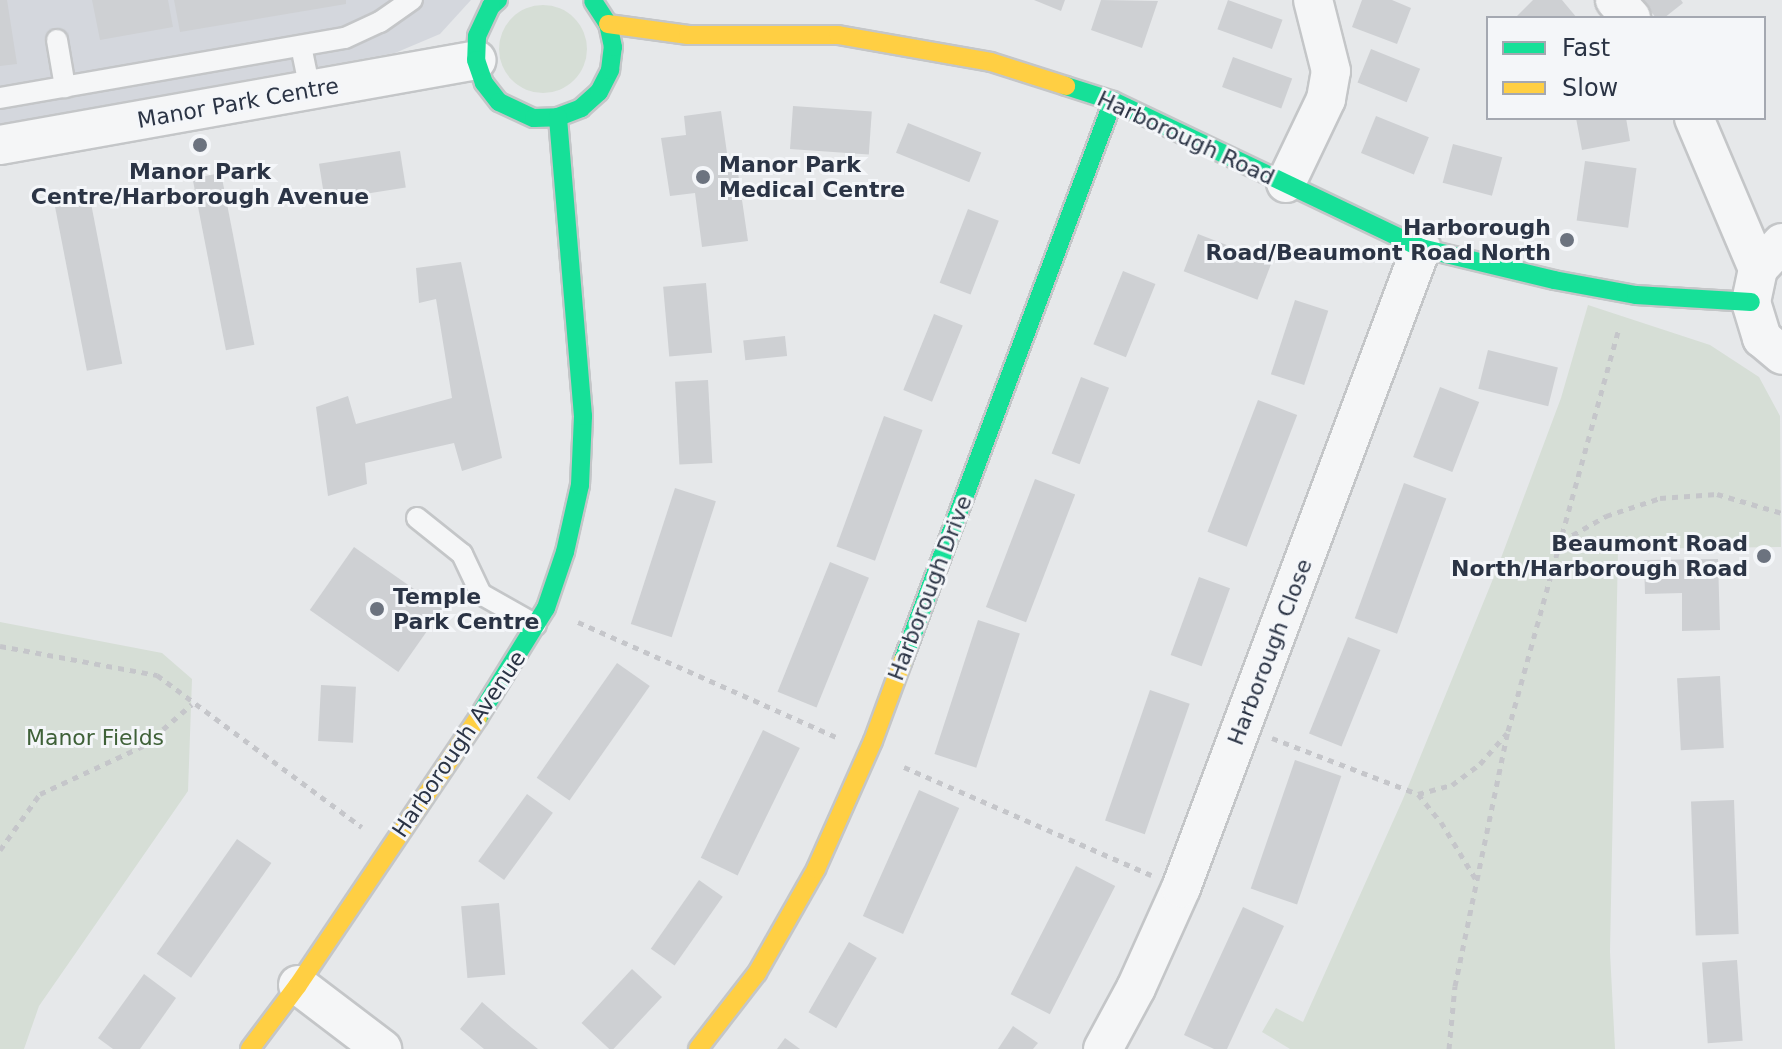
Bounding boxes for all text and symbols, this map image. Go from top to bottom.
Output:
legend [1486,16,1766,120]
text: Fast [1562,34,1610,62]
street label: Manor Park Centre [135,72,341,134]
text: Slow [1562,74,1618,102]
street label: Harborough Road [1093,85,1279,191]
marker: Manor Park Centre/Harborough Avenue [191,136,209,154]
place label: Manor Park Medical Centre [719,151,905,202]
place label: Manor Park Centre/Harborough Avenue [31,158,369,210]
marker: Manor Park Medical Centre [694,168,712,186]
place label: Harborough Road/Beaumont Road North [1205,214,1551,266]
marker: Harborough Road/Beaumont Road North [1558,231,1576,249]
street label: Harborough Drive [883,492,977,684]
place label: Beaumont Road North/Harborough Road [1451,530,1748,582]
marker: Beaumont Road North/Harborough Road [1755,547,1773,565]
street label: Harborough Close [1222,555,1318,749]
place label: Temple Park Centre [393,583,540,634]
marker: Temple Park Centre [368,600,386,618]
street label: Harborough Avenue [387,646,531,842]
park label: Manor Fields [26,725,164,751]

